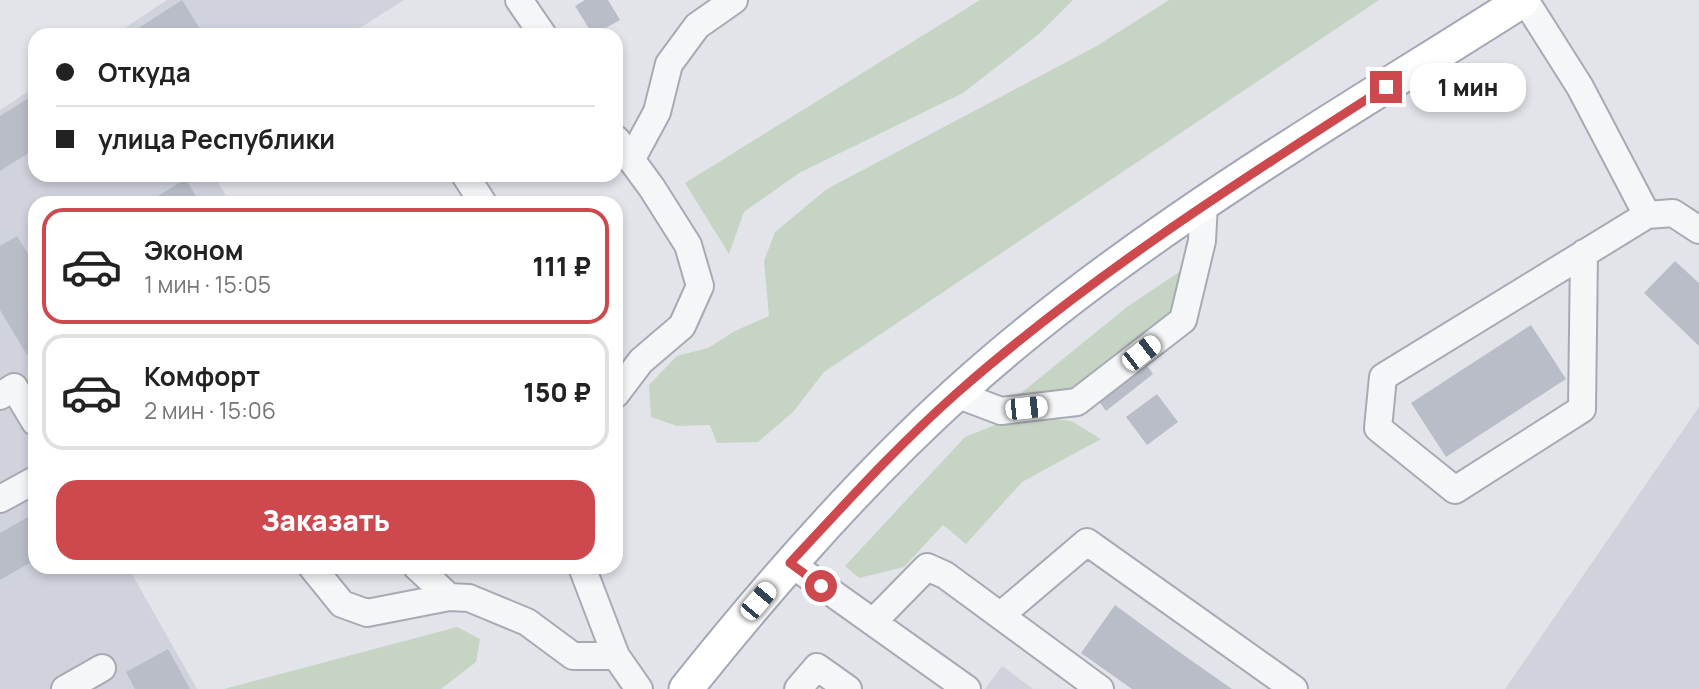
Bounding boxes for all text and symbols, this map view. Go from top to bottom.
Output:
text: Откуда [98,54,191,90]
callout: 1 мин [1410,62,1526,112]
route end [1370,71,1402,103]
text: 1 мин [1438,71,1498,103]
text: улица Республики [98,121,335,157]
text: Эконом [144,232,244,268]
icon: car [60,235,123,298]
text: 111 ₽ [532,248,591,284]
text: 1 мин · 15:05 [144,268,271,300]
car [1118,332,1165,374]
text: Комфорт [144,358,260,394]
icon: car [60,361,123,424]
text: 150 ₽ [523,374,591,410]
text: 2 мин · 15:06 [144,394,276,426]
car [1005,395,1048,421]
button: Заказать [56,480,595,560]
route start [805,570,837,602]
car [737,578,780,624]

